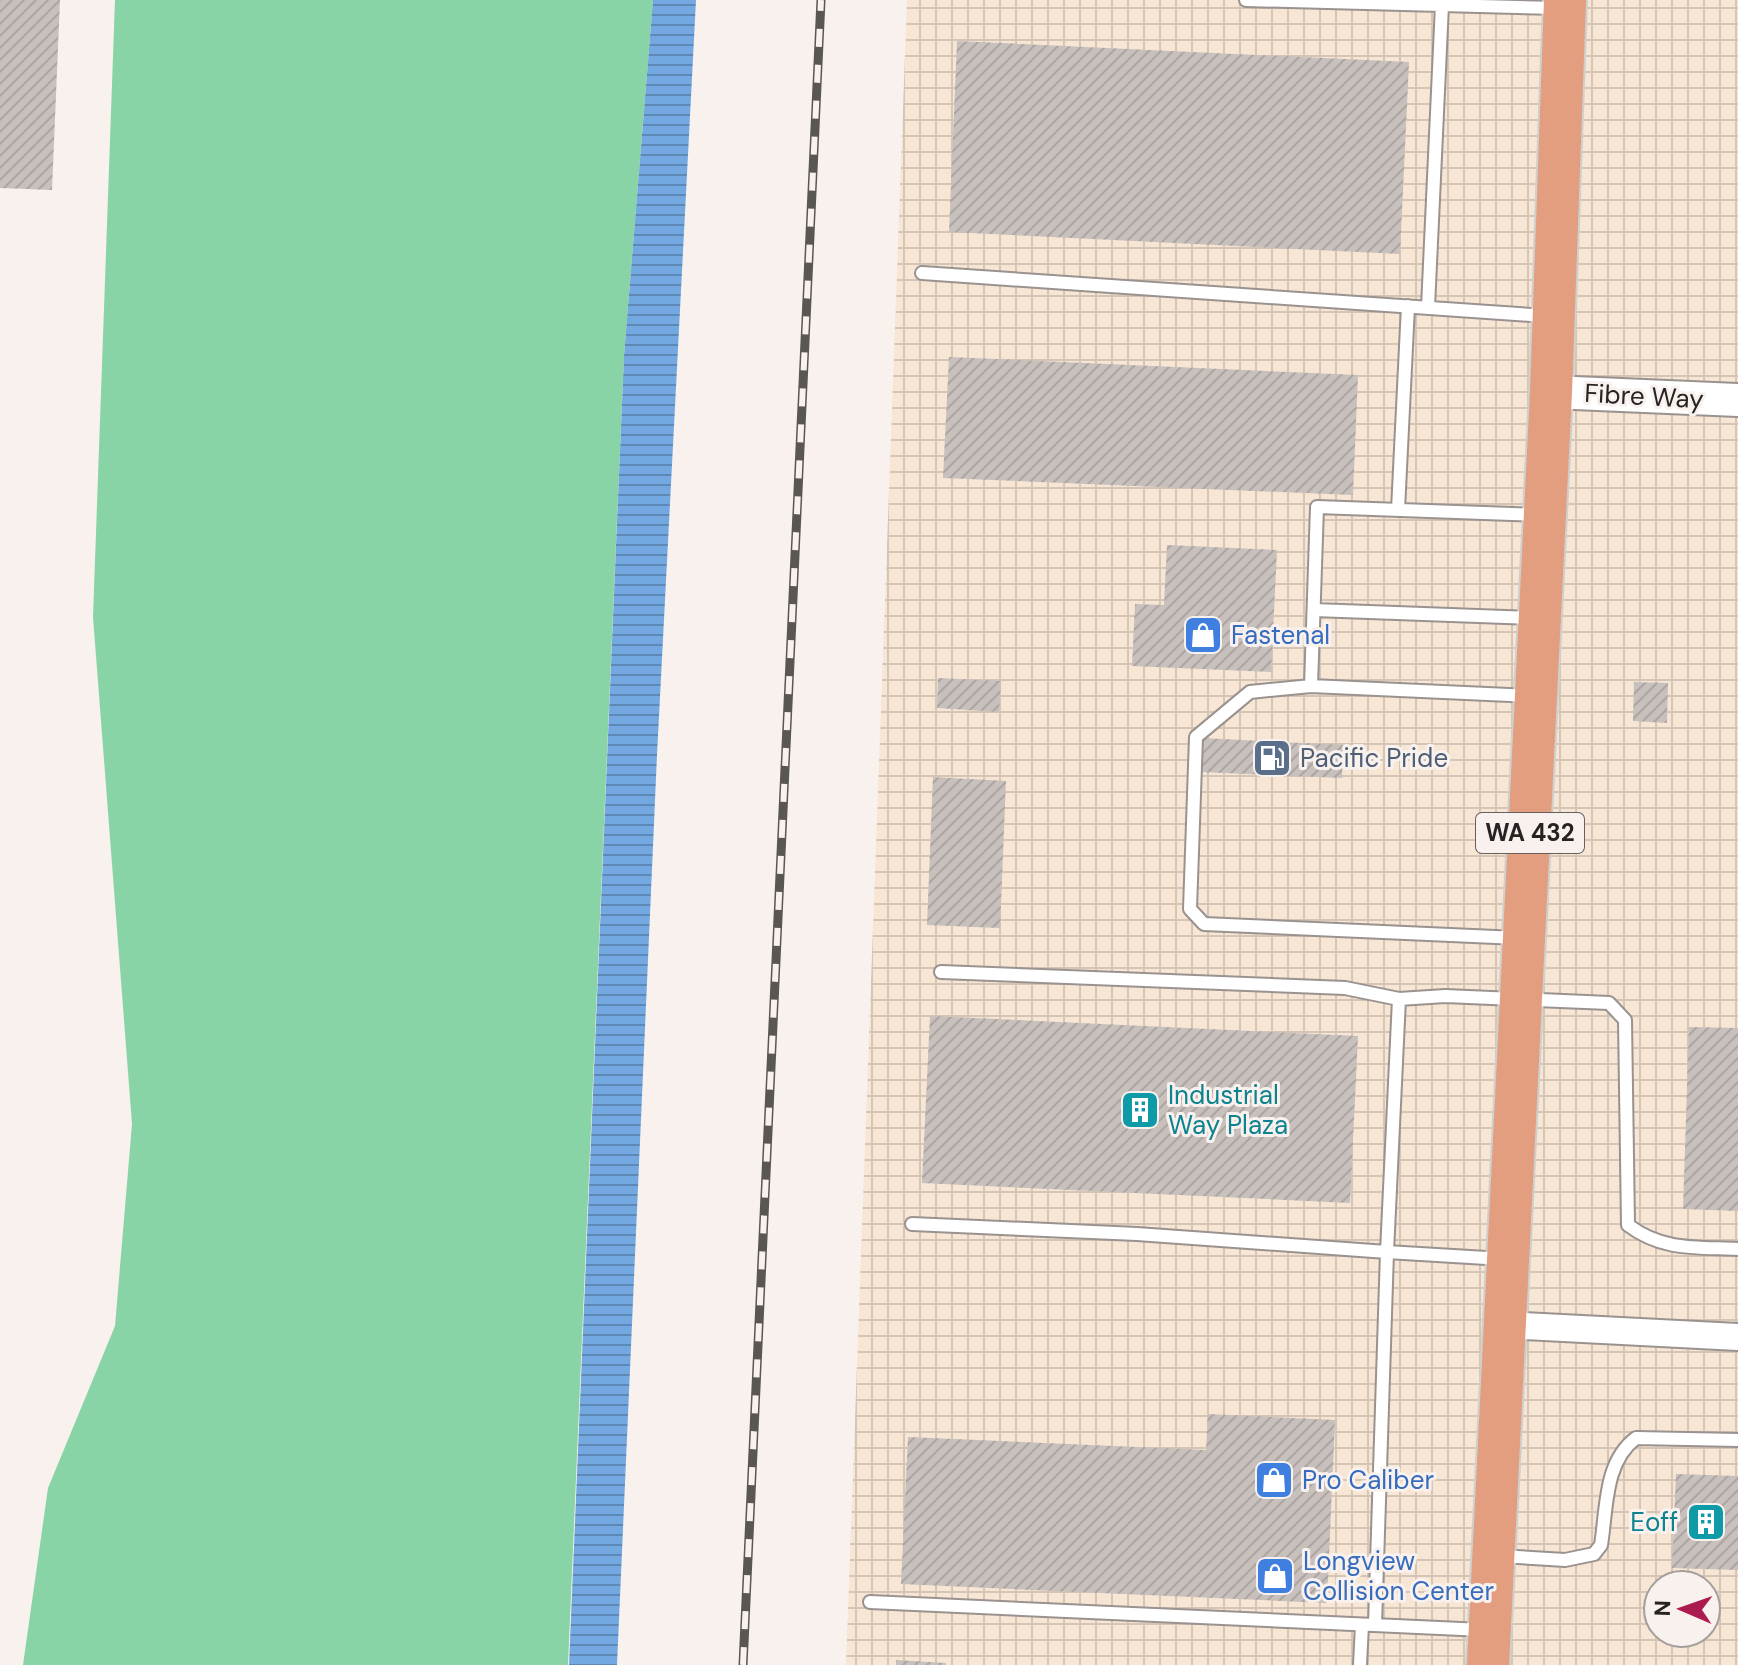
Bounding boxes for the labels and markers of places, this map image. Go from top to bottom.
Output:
shop icon: Fastenal [1182,614,1224,656]
place label: Fastenal [1231,618,1330,652]
fuel station icon: Pacific Pride [1251,737,1293,779]
place label: Pacific Pride [1300,741,1448,775]
place label: Industrial Way Plaza [1168,1078,1288,1142]
building icon: Industrial Way Plaza [1119,1089,1161,1131]
shop icon: Pro Caliber [1253,1459,1295,1501]
place label: Pro Caliber [1302,1463,1434,1497]
building icon: Eoff [1685,1501,1727,1543]
place label: Eoff [1630,1505,1678,1539]
place label: Longview Collision Center [1303,1544,1494,1608]
shop icon: Longview Collision Center [1254,1555,1296,1597]

